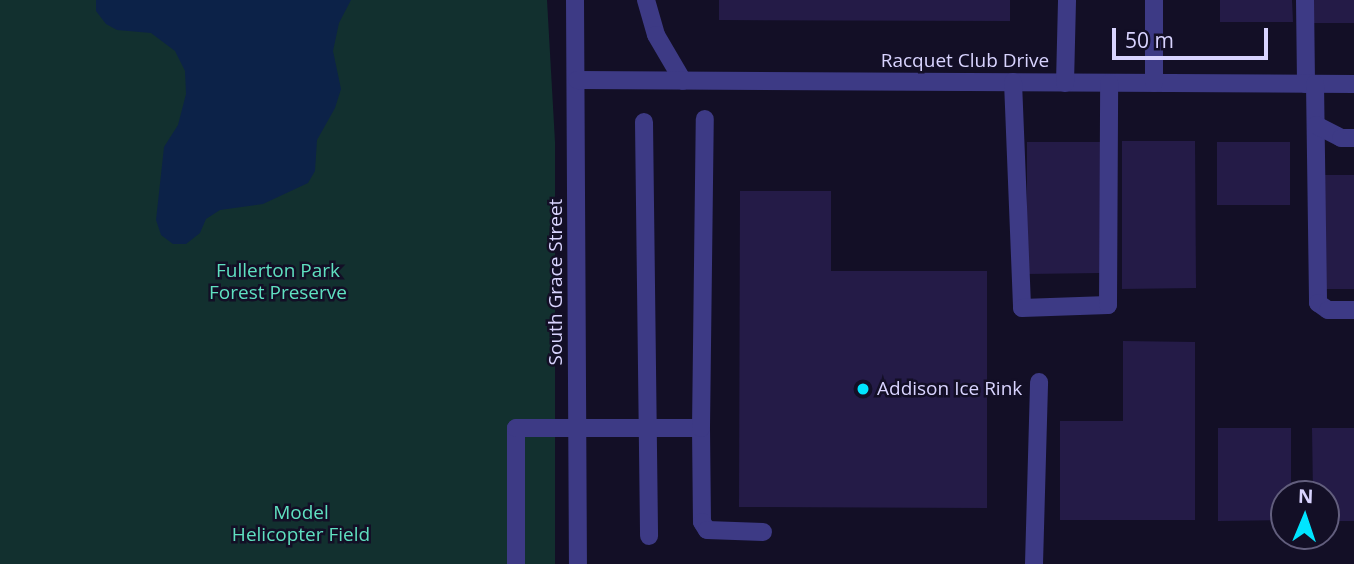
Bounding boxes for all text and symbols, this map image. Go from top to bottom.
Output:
scale bar [1116,14,1272,58]
text: 50 m [1125,26,1174,54]
street label: Racquet Club Drive [881,50,1049,72]
street label: South Grace Street [545,199,567,365]
park label: Fullerton Park Forest Preserve [209,260,347,304]
place label: Addison Ice Rink [877,378,1022,400]
marker: Addison Ice Rink [855,381,871,397]
north arrow [1270,480,1340,550]
text: N [1297,483,1314,509]
park label: Model Helicopter Field [232,502,370,546]

